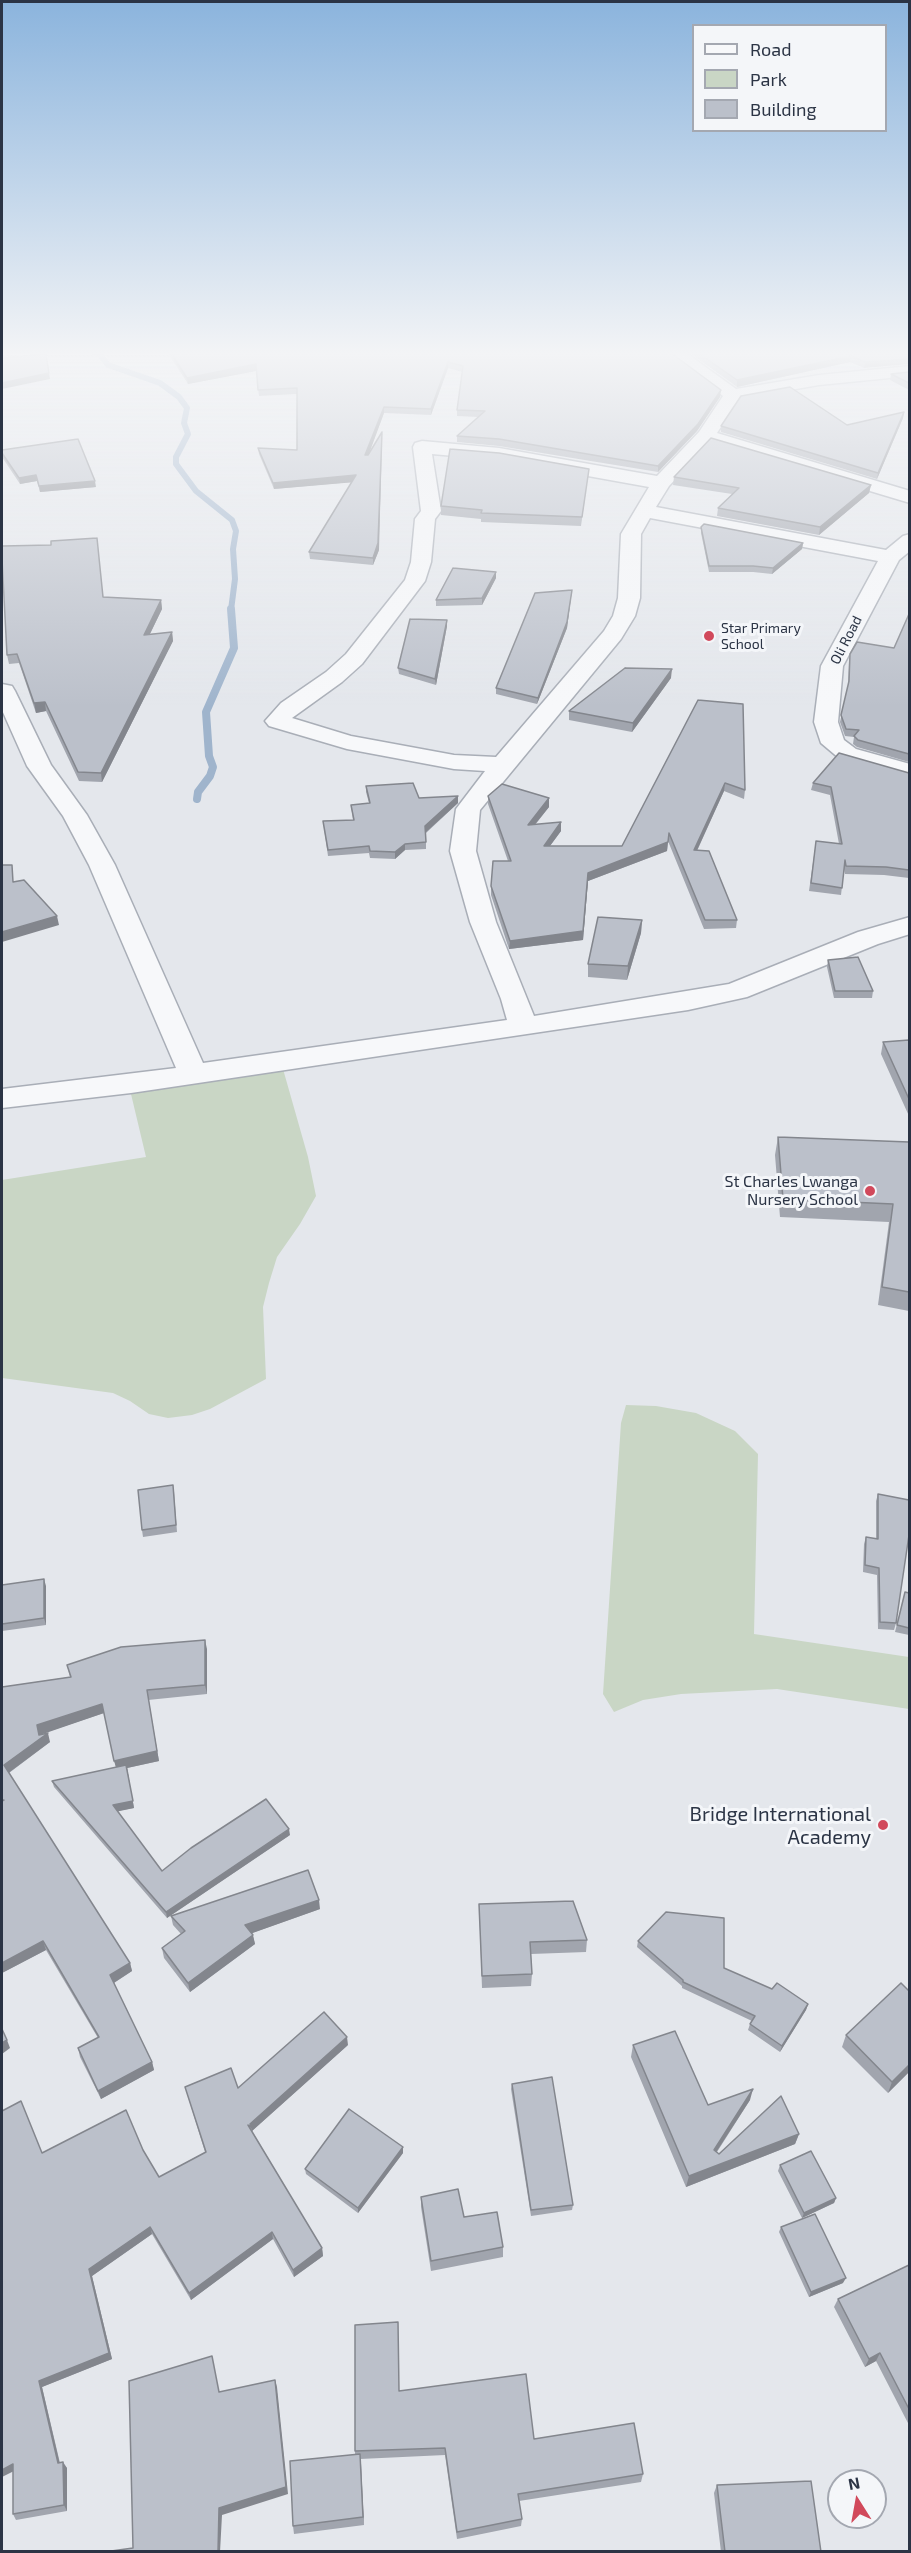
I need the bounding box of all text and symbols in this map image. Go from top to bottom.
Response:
legend [692,24,887,132]
text: Road [750,38,791,60]
text: Park [750,68,787,90]
text: Building [750,98,817,120]
street label: Oli Road [827,613,865,667]
place label: Star Primary School [721,620,801,652]
marker: Star Primary School [702,629,716,643]
place label: St Charles Lwanga Nursery School [725,1172,858,1210]
marker: St Charles Lwanga Nursery School [863,1184,877,1198]
place label: Bridge International Academy [690,1802,871,1849]
marker: Bridge International Academy [876,1818,890,1832]
north arrow [827,2469,887,2529]
text: N [846,2472,861,2493]

